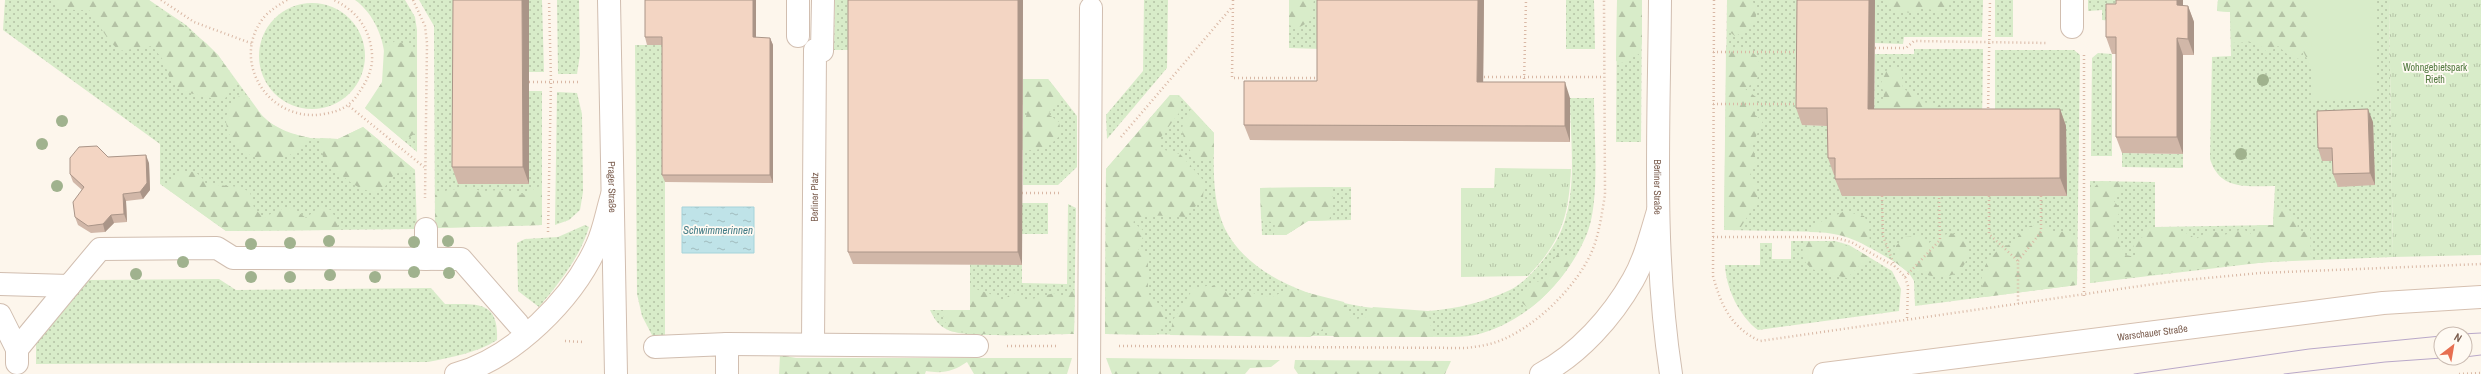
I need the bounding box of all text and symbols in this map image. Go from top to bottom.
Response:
park label: Wohngebietspark Rieth [2403,61,2468,86]
street label: Berliner Straße [1651,159,1664,215]
street label: Prager Straße [605,161,619,213]
street label: Berliner Platz [808,172,821,222]
water label: Schwimmerinnen [683,223,753,237]
street label: Warschauer Straße [2116,322,2189,344]
north arrow [2433,326,2473,366]
text: N [2452,330,2465,345]

